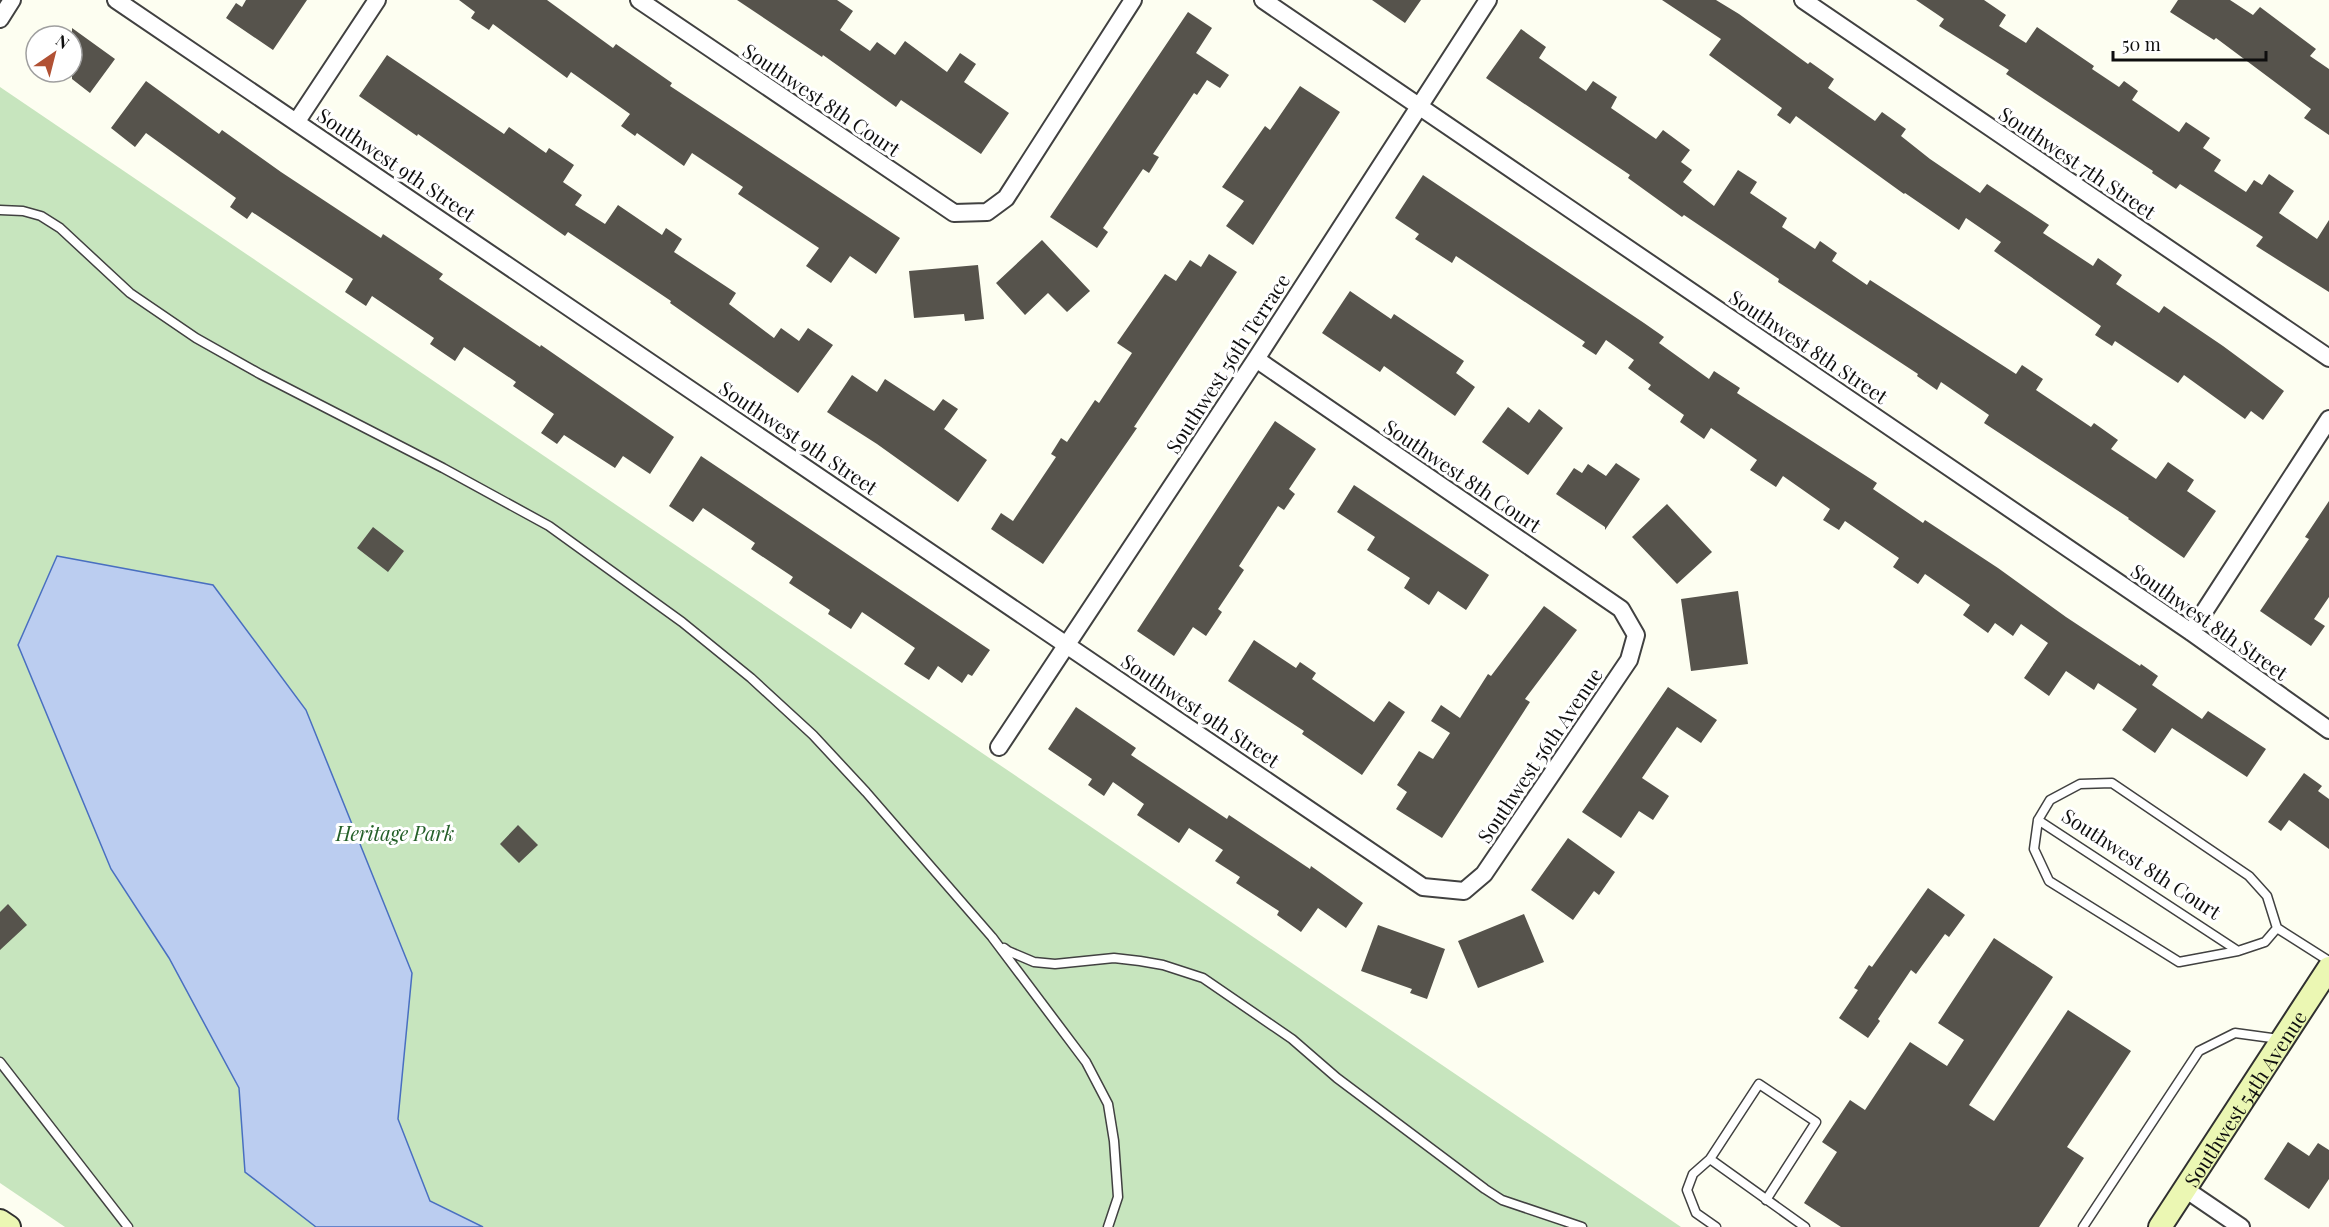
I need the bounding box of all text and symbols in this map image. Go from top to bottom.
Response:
north arrow [24,24,84,84]
scale bar [2113,24,2266,62]
text: N [52,29,74,53]
text: 50 m [2122,32,2161,56]
street label: Southwest 8th Court [738,36,907,162]
street label: Southwest 7th Street [1994,99,2162,225]
street label: Southwest 9th Street [312,101,482,228]
street label: Southwest 56th Terrace [1159,268,1295,458]
street label: Southwest 8th Street [1724,283,1894,410]
street label: Southwest 9th Street [714,374,884,501]
street label: Southwest 8th Court [1379,412,1548,538]
street label: Southwest 8th Street [2126,557,2295,686]
street label: Southwest 9th Street [1116,647,1286,774]
street label: Southwest 56th Avenue [1470,662,1608,848]
street label: Southwest 8th Court [2057,801,2228,925]
park label: Heritage Park [335,819,454,846]
street label: Southwest 54th Avenue [2177,1005,2312,1191]

